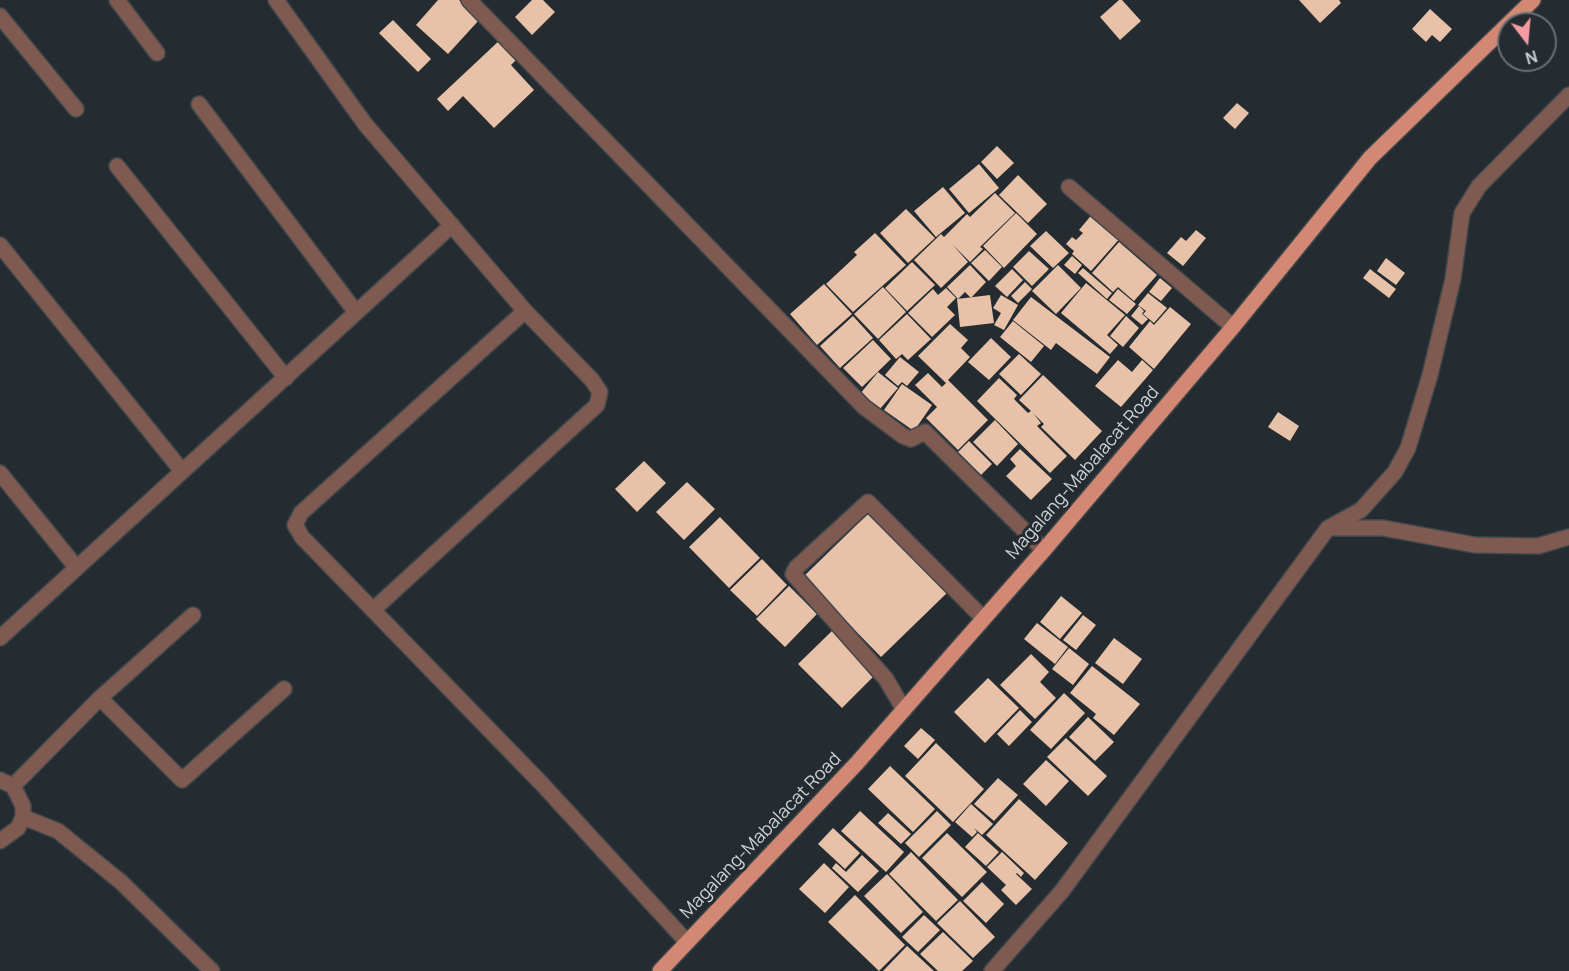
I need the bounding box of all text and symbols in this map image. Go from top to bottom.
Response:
north arrow [1497,12,1557,72]
text: N [1523,45,1540,70]
street label: Magalang-Mabalacat Road [1002,382,1164,564]
street label: Magalang-Mabalacat Road [676,749,846,923]

